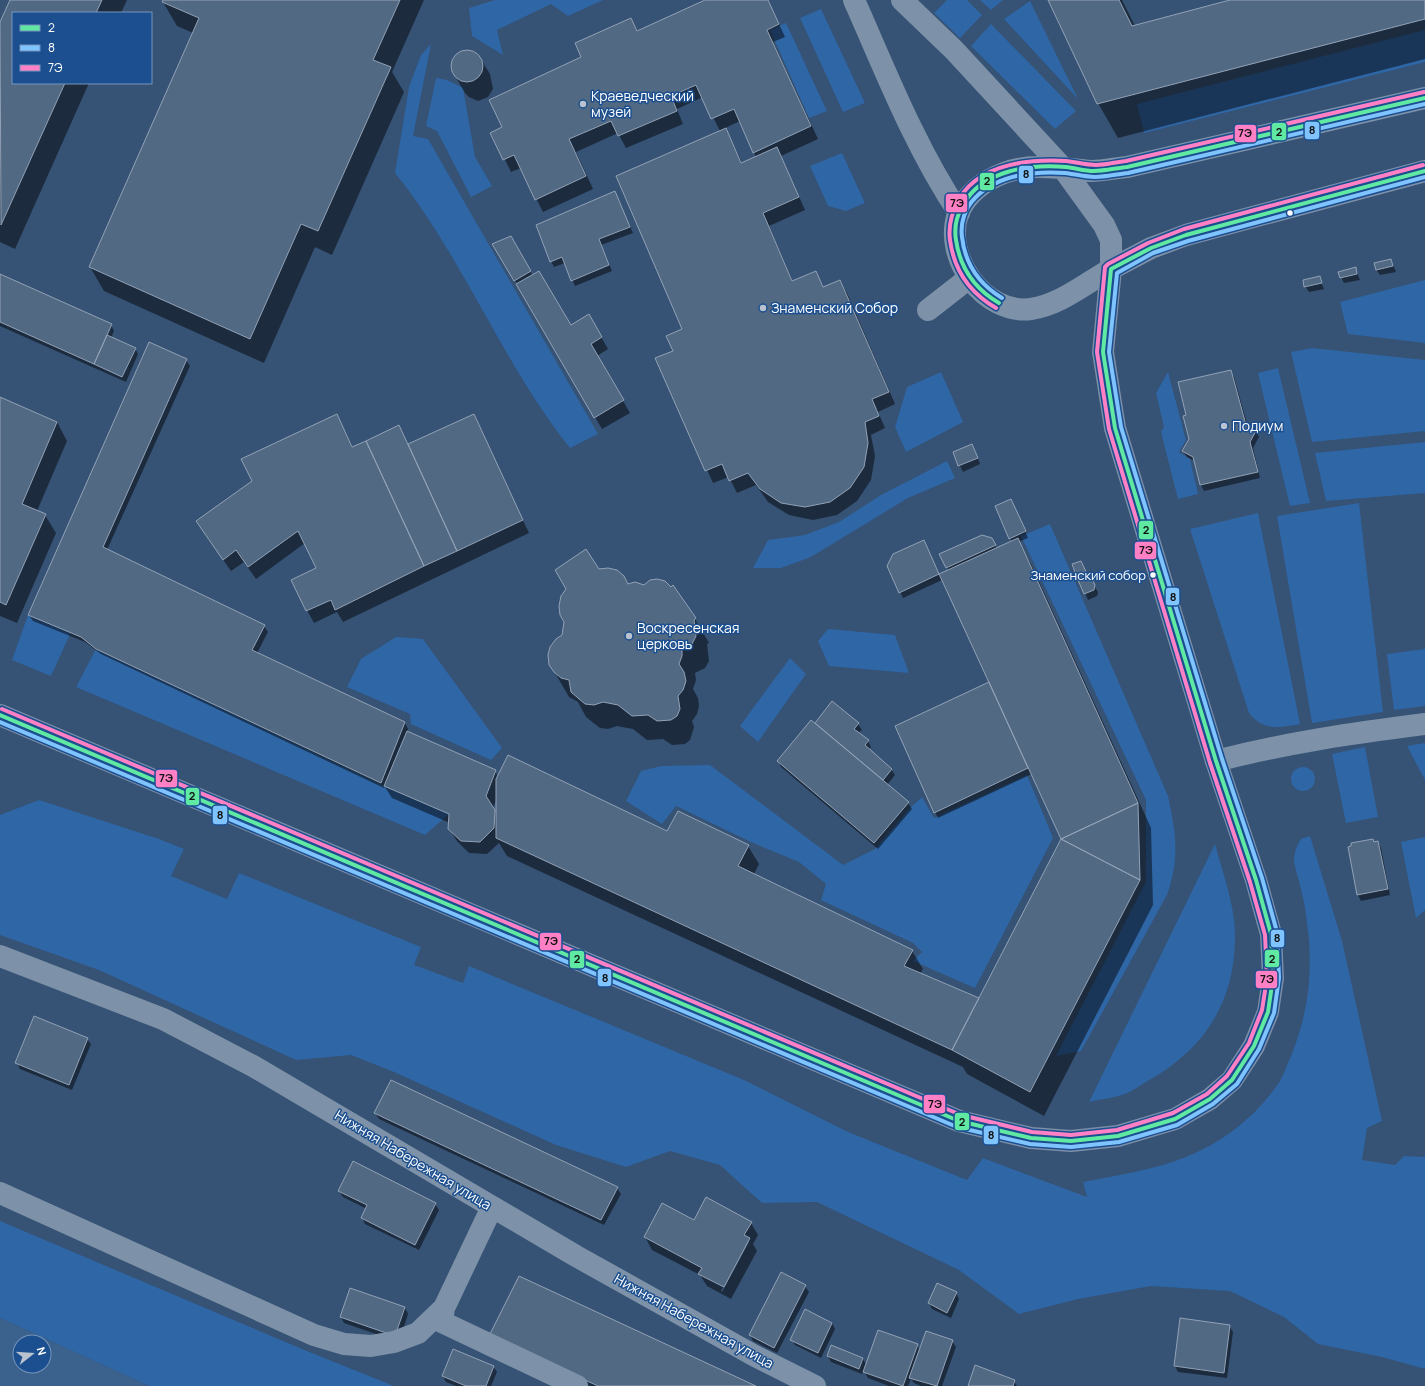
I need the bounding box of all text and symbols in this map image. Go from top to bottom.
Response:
legend [12,12,152,84]
text: 2 [48,19,55,36]
text: 8 [48,39,55,56]
text: 7Э [48,59,63,76]
place label: Краеведческий музей [591,86,694,121]
marker: Краеведческий музей [578,99,588,109]
line badge: 8 [1304,121,1320,140]
line badge: 2 [1271,122,1287,141]
text: 8 [1309,122,1316,137]
line badge: 7Э [1234,124,1257,143]
text: 2 [1276,124,1282,139]
text: 7Э [1238,125,1252,140]
line badge: 8 [1018,165,1034,184]
text: 8 [1023,166,1030,181]
line badge: 2 [979,172,995,191]
text: 2 [984,173,990,188]
line badge: 7Э [945,193,968,213]
text: 7Э [950,195,964,210]
unlabelled marker [1285,208,1295,218]
place label: Знаменский Собор [771,298,898,317]
marker: Знаменский Собор [758,303,768,313]
place label: Подиум [1232,416,1283,435]
marker: Подиум [1219,421,1229,431]
line badge: 2 [1138,520,1154,540]
text: 2 [1143,522,1149,537]
line badge: 7Э [1134,541,1157,560]
text: 7Э [1139,542,1153,557]
place label: Знаменский собор [1030,566,1146,584]
marker: Знаменский собор [1148,570,1158,580]
line badge: 8 [1165,587,1180,606]
text: 8 [1170,589,1177,604]
place label: Воскресенская церковь [637,618,739,653]
marker: Воскресенская церковь [624,631,634,641]
line badge: 7Э [155,769,178,788]
text: 7Э [159,770,173,785]
line badge: 2 [185,787,200,806]
text: 2 [189,788,195,803]
line badge: 8 [212,805,228,825]
text: 8 [217,807,224,822]
line badge: 8 [1270,929,1285,948]
text: 8 [1274,930,1281,945]
line badge: 7Э [539,932,562,951]
text: 7Э [544,933,558,948]
line badge: 2 [1264,949,1280,968]
line badge: 2 [569,950,585,969]
text: 2 [574,951,580,966]
text: 2 [1269,951,1275,966]
line badge: 8 [597,968,612,987]
text: 8 [602,970,609,985]
line badge: 7Э [1255,970,1278,989]
text: 7Э [1260,971,1274,986]
line badge: 7Э [923,1094,946,1114]
text: 7Э [928,1096,942,1111]
street label: Нижняя Набережная улица [331,1105,495,1214]
line badge: 2 [954,1112,970,1131]
text: 2 [959,1114,965,1129]
line badge: 8 [983,1125,999,1145]
text: 8 [988,1127,995,1142]
street label: Нижняя Набережная улица [611,1269,777,1372]
north arrow [12,1334,52,1374]
text: N [34,1345,50,1357]

